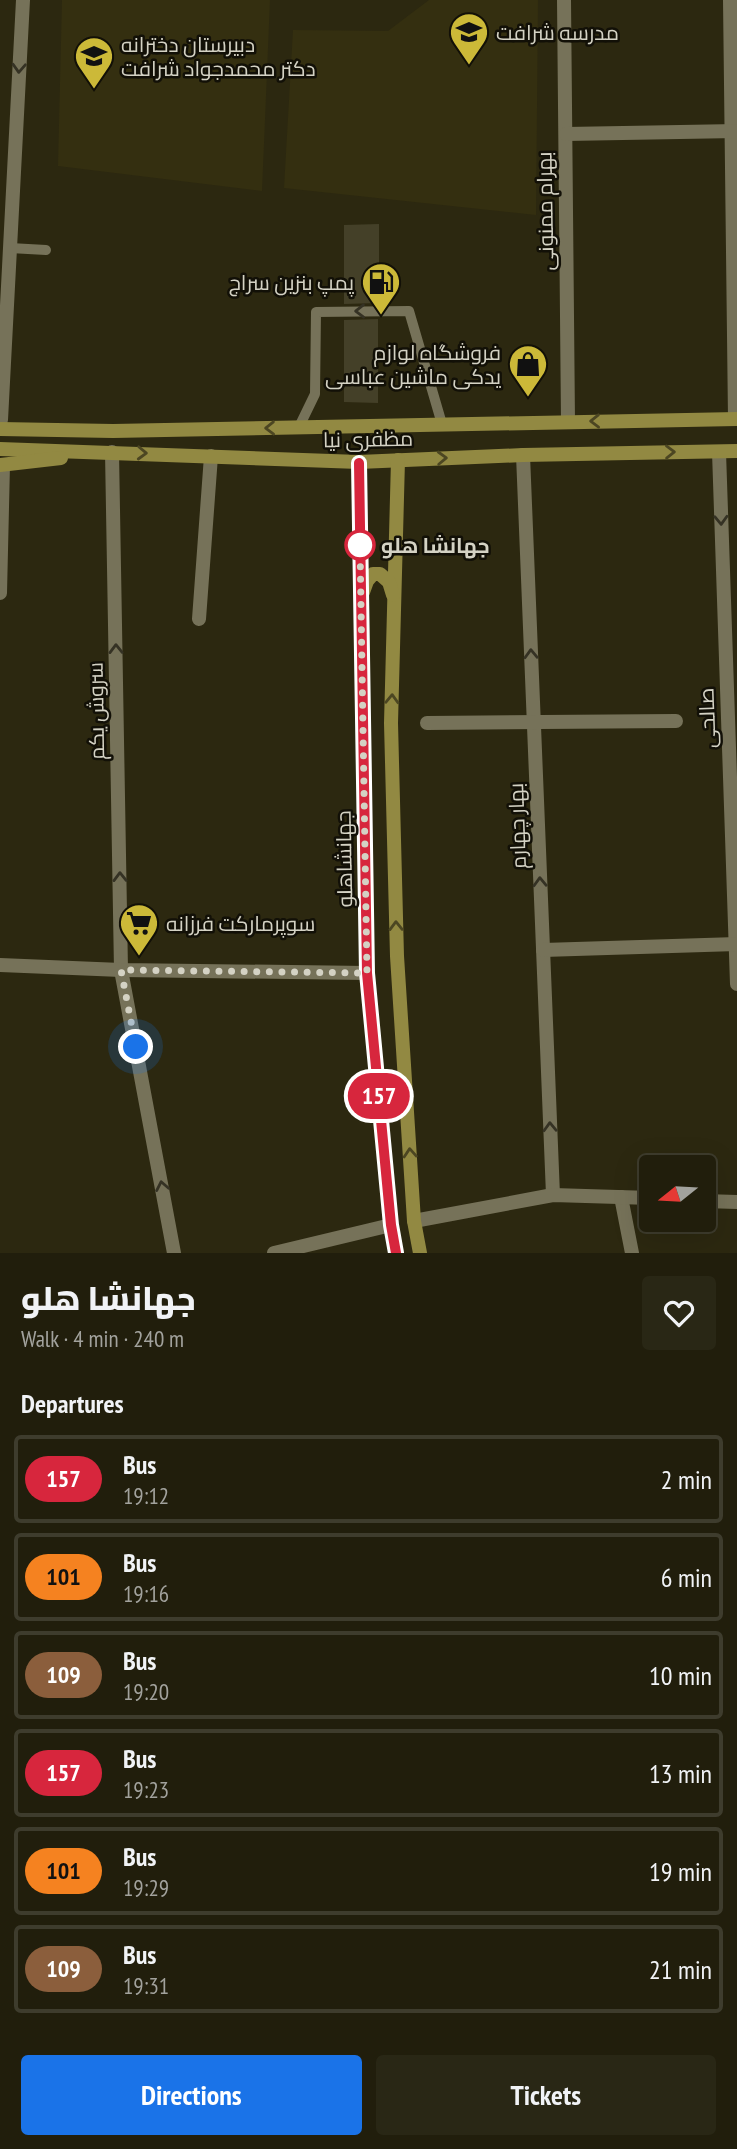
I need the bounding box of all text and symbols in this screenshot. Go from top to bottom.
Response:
school or university icon: مدرسه شرافت [448,11,490,66]
place label: مدرسه شرافت [496,19,619,46]
place label: دبیرستان دخترانه دکتر محمدجواد شرافت [121,31,316,82]
school or university icon: دبیرستان دخترانه دکتر محمدجواد شرافت [73,35,115,90]
one-way arrow [12,63,27,74]
street label: بهرام ممنونی [530,151,561,271]
fuel station icon: پمپ بنزین سراج [360,261,402,316]
place label: پمپ بنزین سراج [229,269,354,297]
one-way arrow [354,303,365,319]
place label: فروشگاه لوازم یدکی ماشین عباسی [325,339,501,390]
shop icon: فروشگاه لوازم یدکی ماشین عباسی [507,343,549,398]
one-way arrow [590,413,600,429]
one-way arrow [264,420,275,435]
street label: مظفری نیا [323,425,413,453]
one-way arrow [665,445,676,460]
one-way arrow [136,446,147,461]
one-way arrow [438,450,448,466]
one-way arrow [713,515,729,526]
marker: جهانشا هلو [345,530,375,560]
place label: جهانشا هلو [381,532,490,559]
one-way arrow [108,644,124,654]
one-way arrow [523,648,538,659]
street label: سروش یکم [82,662,111,760]
street label: صالحی [692,687,722,749]
one-way arrow [385,693,400,704]
street label: بهار چهارم [502,783,533,869]
street label: جهانشاهلو [330,810,358,908]
one-way arrow [112,871,128,882]
one-way arrow [533,876,548,887]
supermarket icon: سوپرمارکت فرزانه [118,902,160,957]
place label: سوپرمارکت فرزانه [166,910,315,938]
one-way arrow [388,920,404,931]
your location [118,1029,153,1064]
line badge: 157 [339,1073,419,1119]
text: 157 [362,1080,396,1111]
one-way arrow [543,1121,558,1132]
one-way arrow [402,1147,417,1158]
north arrow [639,1155,716,1232]
map controls [639,1155,716,1232]
one-way arrow [155,1180,170,1192]
text: جهانشا هلو [21,1276,196,1319]
button: heart [642,1276,716,1350]
text: Walk · 4 min · 240 m [21,1324,184,1353]
text: Departures [21,1387,124,1420]
text: Bus [123,1448,156,1481]
text: 157 [46,1463,81,1494]
text: 2 min [661,1463,712,1496]
text: 19:12 [123,1481,169,1510]
text: Bus [123,1546,156,1579]
text: 101 [46,1561,81,1592]
text: 6 min [661,1561,712,1594]
text: 19:16 [123,1579,169,1608]
text: Bus [123,1644,156,1677]
text: 109 [46,1659,81,1690]
text: 10 min [649,1659,712,1692]
text: 19:20 [123,1677,169,1706]
text: Bus [123,1742,156,1775]
text: 157 [46,1757,81,1788]
text: 13 min [649,1757,712,1790]
text: 19:23 [123,1775,169,1804]
text: Bus [123,1840,156,1873]
text: 101 [46,1855,81,1886]
text: 19 min [649,1855,712,1888]
text: 19:29 [123,1873,169,1902]
text: Bus [123,1938,156,1971]
text: 109 [46,1953,81,1984]
text: 21 min [649,1953,712,1986]
text: 19:31 [123,1971,169,2000]
button: Directions [21,2055,362,2135]
button: Tickets [376,2055,716,2135]

